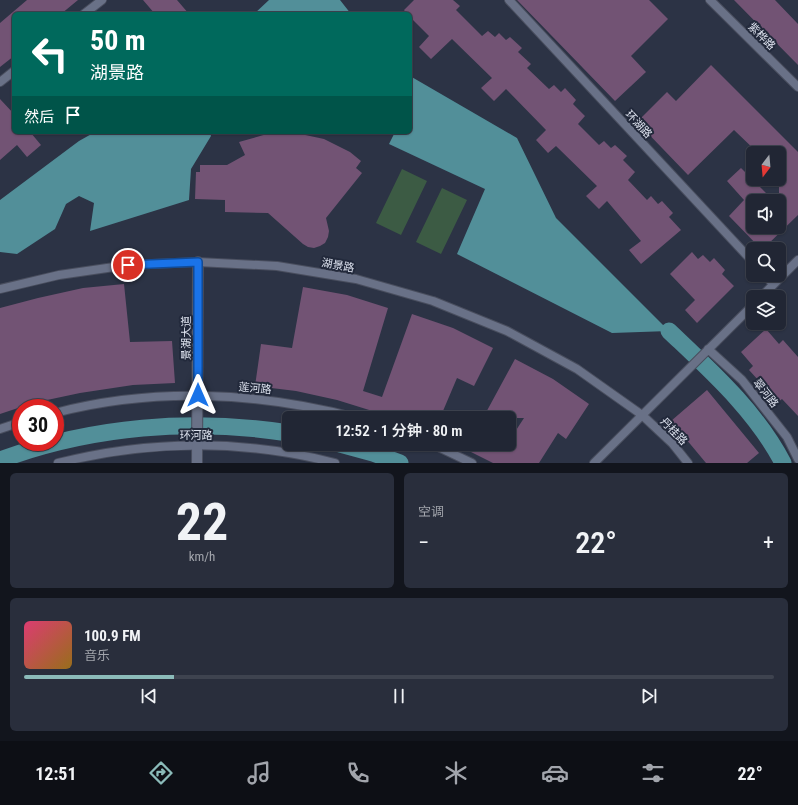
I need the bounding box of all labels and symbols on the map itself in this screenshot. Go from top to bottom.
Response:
street label: 紫桦路 [745,20,778,53]
street label: 环湖路 [623,108,655,141]
north arrow [746,146,786,186]
pin [111,248,145,282]
street label: 湖景路 [321,256,355,275]
street label: 景湖大道 [180,316,193,360]
position arrow [177,374,219,416]
street label: 翠河路 [750,376,781,410]
street label: 莲河路 [238,381,272,396]
speed limit sign: 30 [12,399,64,451]
street label: 丹桂路 [658,415,690,448]
street label: 环河路 [180,429,213,442]

